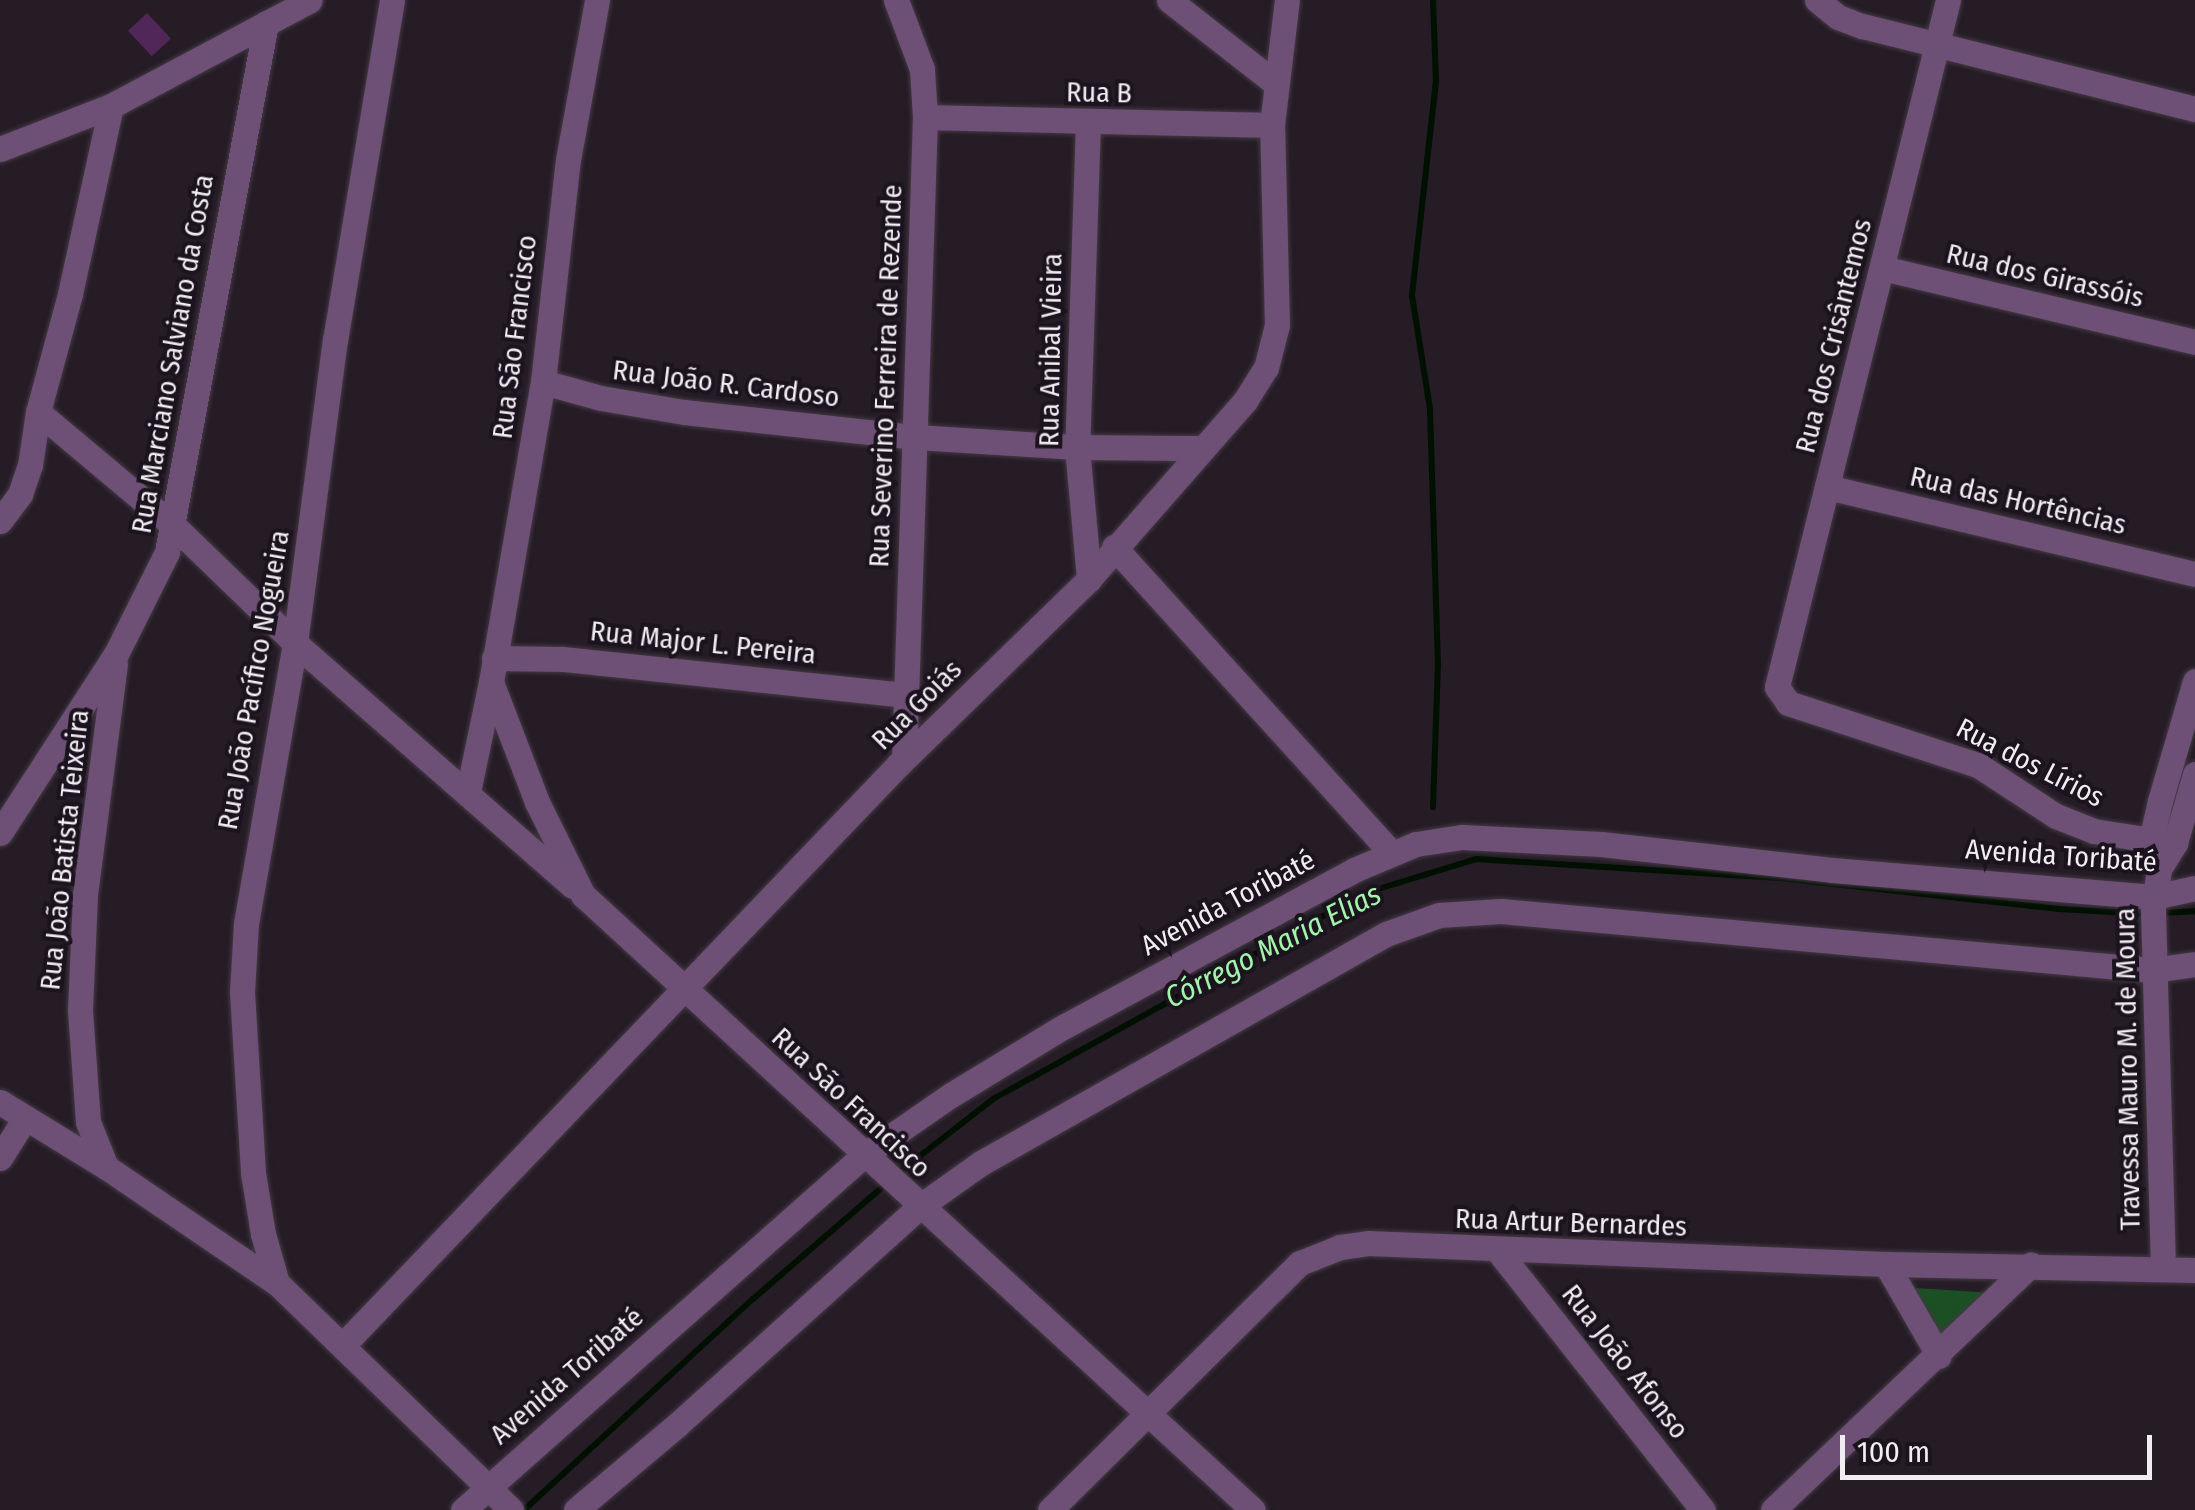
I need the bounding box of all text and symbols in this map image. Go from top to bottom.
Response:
street label: Rua B [1066,76,1132,110]
street label: Rua Marciano Salviano da Costa [125,172,221,536]
street label: Rua Severino Ferreira de Rezende [863,184,909,568]
street label: Rua dos Crisântemos [1789,215,1879,457]
street label: Rua São Francisco [486,233,544,441]
street label: Rua dos Girassóis [1943,237,2147,315]
street label: Rua Anibal Vieira [1033,253,1069,447]
street label: Rua João R. Cardoso [611,353,841,415]
street label: Rua das Hortências [1907,460,2129,542]
street label: Rua João Pacífico Nogueira [211,528,297,832]
street label: Rua Major L. Pereira [588,614,818,672]
street label: Rua Goiás [865,653,969,757]
street label: Rua João Batista Teixeira [34,708,96,992]
street label: Rua dos Lírios [1951,711,2109,815]
street label: Avenida Toribaté [1964,833,2158,879]
street label: Avenida Toribaté [1135,843,1321,963]
water label: Córrego Maria Elias [1159,876,1387,1016]
street label: Travessa Mauro M. de Moura [2108,907,2148,1231]
street label: Rua São Francisco [765,1021,937,1185]
street label: Rua Artur Bernardes [1454,1202,1688,1244]
street label: Rua João Afonso [1554,1278,1696,1446]
street label: Avenida Toribaté [484,1300,650,1452]
scale bar [1845,1415,2158,1477]
text: 100 m [1857,1434,1930,1470]

